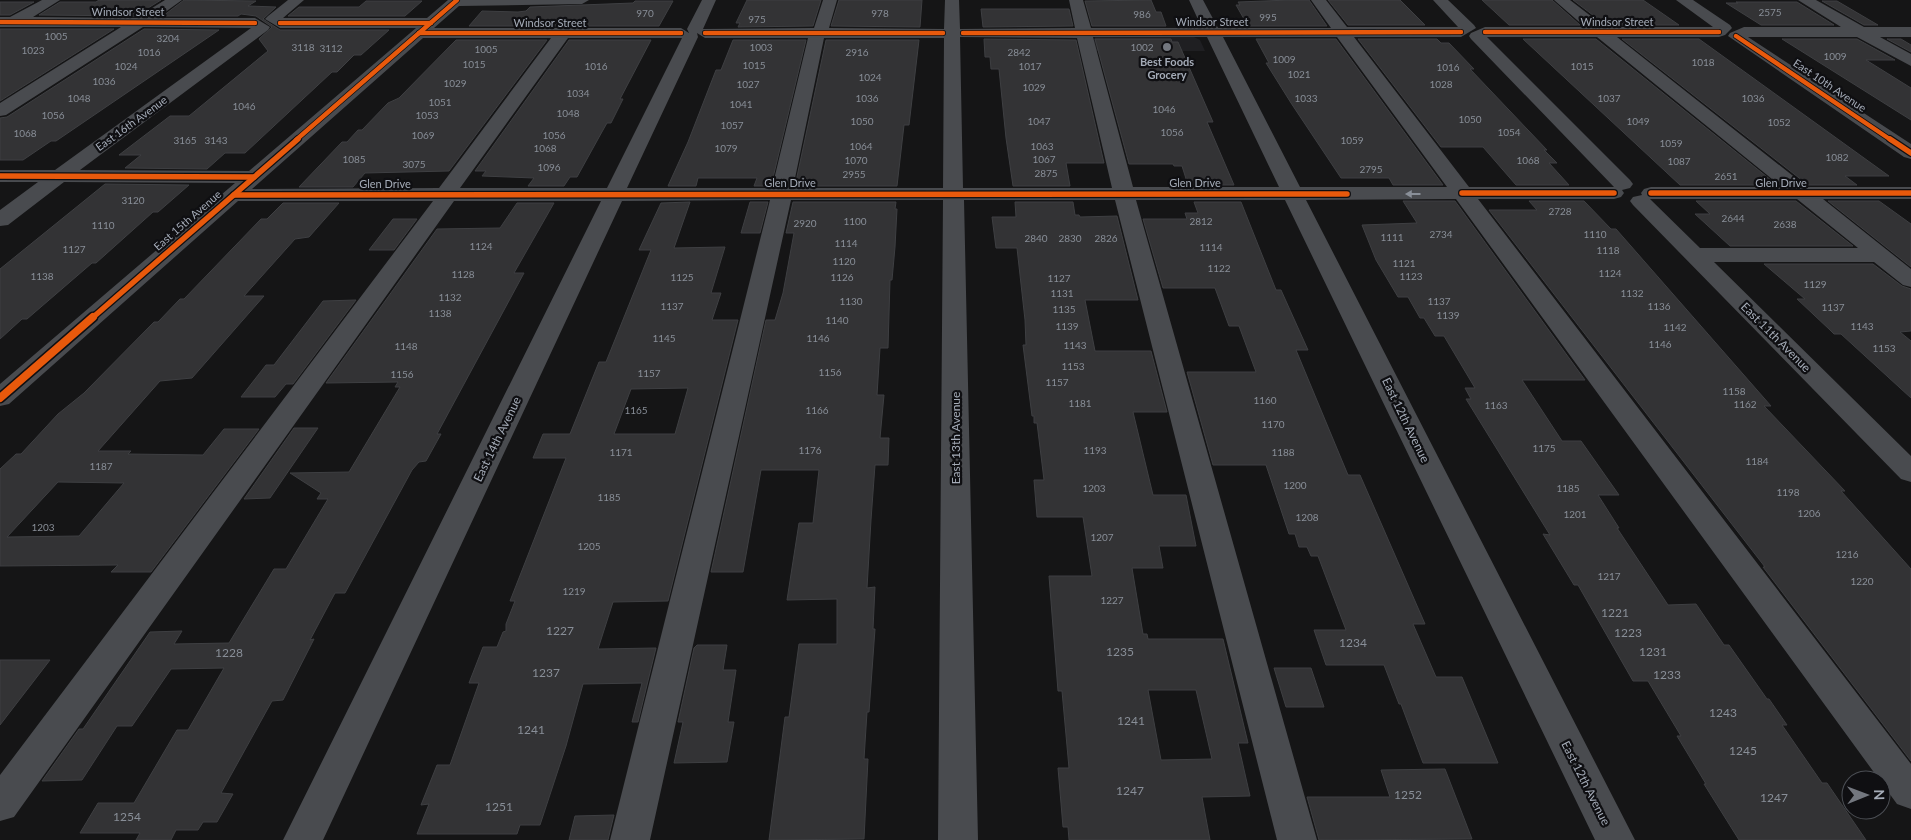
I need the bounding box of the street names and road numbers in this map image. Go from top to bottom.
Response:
street label: Windsor Street [92,5,164,18]
street label: Windsor Street [1176,15,1248,28]
street label: Windsor Street [1581,15,1653,28]
street label: Windsor Street [514,16,586,29]
street label: East 10th Avenue [1791,56,1869,114]
street label: East 16th Avenue [93,93,169,153]
street label: Glen Drive [764,176,816,189]
street label: Glen Drive [1169,176,1221,189]
street label: Glen Drive [1755,176,1807,189]
street label: Glen Drive [359,177,411,190]
street label: East 15th Avenue [151,187,223,253]
street label: East 11th Avenue [1738,299,1814,375]
street label: East 12th Avenue [1379,375,1433,465]
street label: East 13th Avenue [948,392,963,484]
street label: East 14th Avenue [470,394,524,484]
street label: East 12th Avenue [1558,738,1614,828]

